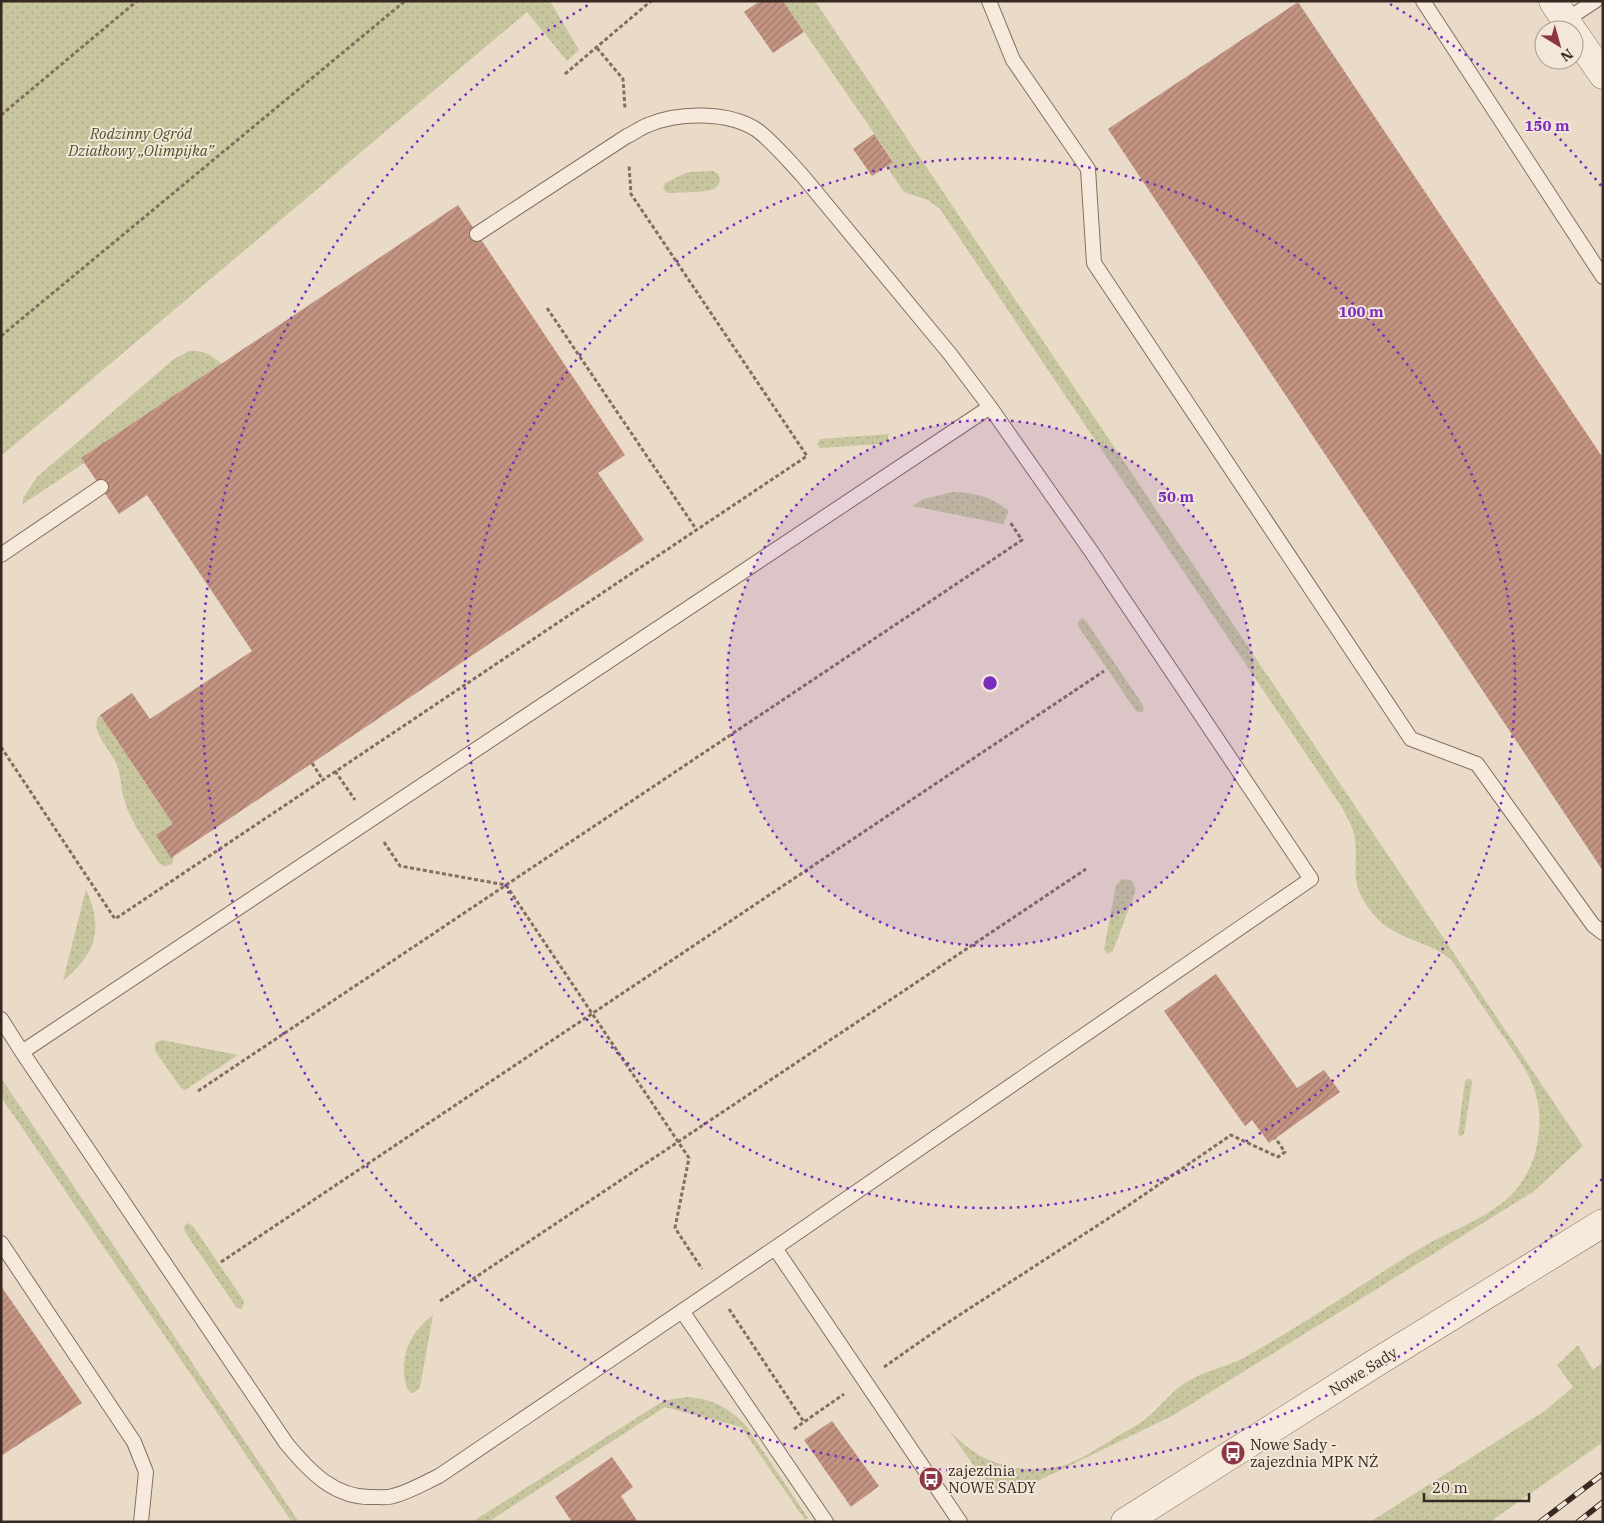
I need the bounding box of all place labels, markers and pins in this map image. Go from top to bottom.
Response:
centre of rings [981,674,999,692]
place label: Nowe Sady - zajezdnia MPK NŻ [1250,1435,1379,1471]
bus stop icon: Nowe Sady - zajezdnia MPK NŻ [1220,1440,1246,1466]
place label: zajezdnia NOWE SADY [948,1461,1037,1497]
bus stop icon: zajezdnia NOWE SADY [918,1466,944,1492]

